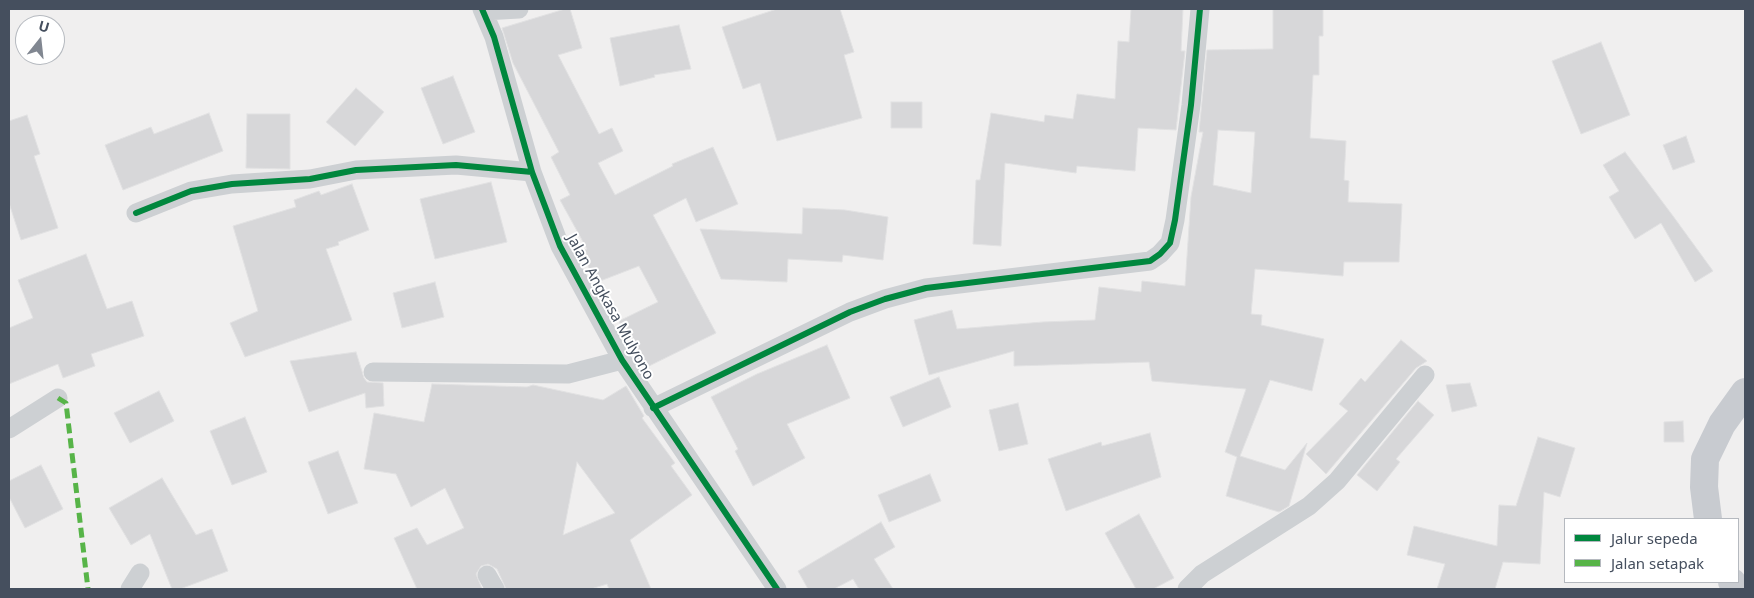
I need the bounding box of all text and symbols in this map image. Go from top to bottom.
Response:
north arrow [15,15,65,65]
text: U [36,15,52,37]
street label: Jalan Angkasa Mulyono [562,231,658,383]
legend [1564,518,1739,583]
text: Jalur sepeda [1611,528,1698,548]
text: Jalan setapak [1611,553,1704,573]

